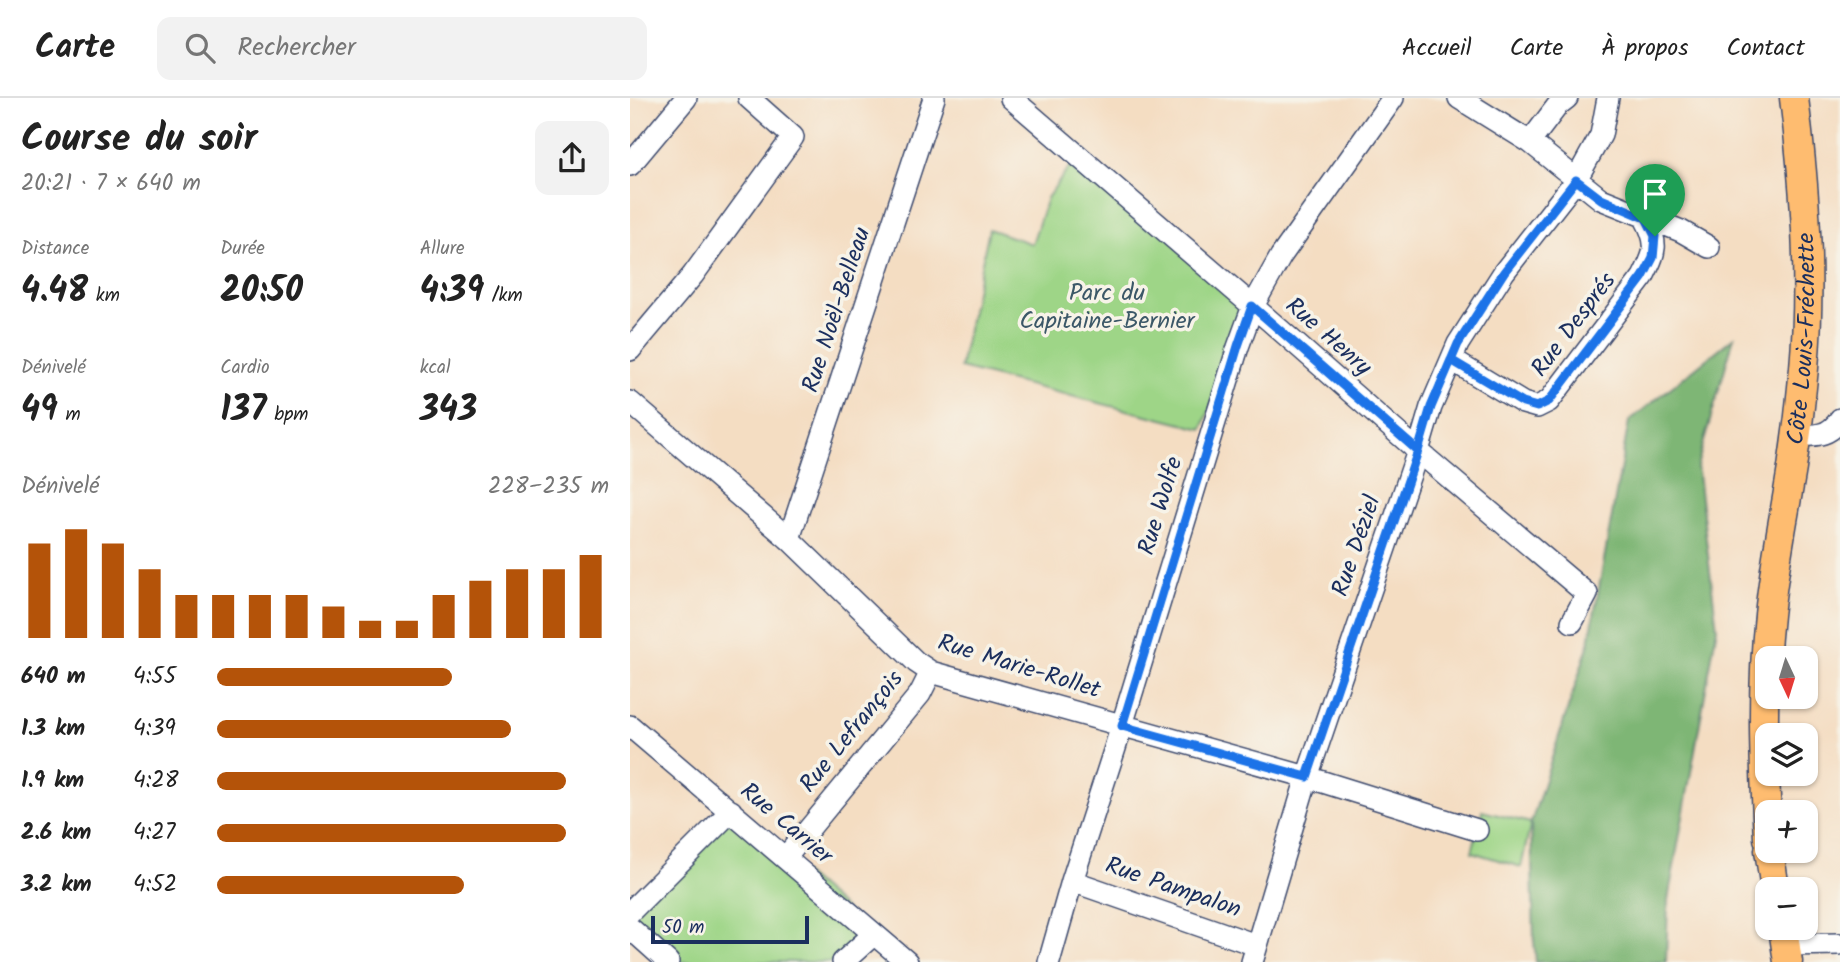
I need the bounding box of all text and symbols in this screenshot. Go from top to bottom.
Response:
search box [157,17,647,80]
text: Carte [35,22,115,75]
text: Rechercher [237,27,356,69]
icon: search [181,29,219,67]
text: Accueil [1402,29,1472,68]
text: Carte [1510,29,1563,68]
text: À propos [1601,29,1688,68]
text: Contact [1726,29,1805,68]
text: Course du soir [21,110,257,170]
button: share [535,121,609,195]
pin [1625,164,1685,236]
text: 20:21 · 7 × 640 m [21,166,201,202]
icon: arrive [1636,175,1674,213]
street label: Rue Noël-Belleau [792,222,882,398]
street label: Côte Louis-Fréchette [1776,232,1827,447]
text: Distance [21,234,89,264]
text: Durée [220,234,265,264]
text: Allure [420,234,465,264]
text: 4.48 [21,264,88,320]
text: 20:50 [220,264,303,320]
text: 4:39 [420,264,484,320]
street label: Rue Després [1522,264,1626,386]
park label: Parc du Capitaine-Bernier [1020,274,1197,341]
text: km [88,281,120,311]
text: /km [484,281,523,311]
street label: Rue Henry [1276,288,1381,387]
text: Dénivelé [21,353,86,383]
text: Cardio [220,353,270,383]
text: kcal [420,353,451,383]
text: 49 [21,383,58,439]
text: 137 [220,383,267,439]
text: 343 [420,383,477,439]
text: m [58,400,81,430]
text: bpm [267,400,308,430]
street label: Rue Wolfe [1128,452,1195,560]
text: Dénivelé [21,469,99,505]
text: 228–235 m [488,469,609,505]
street label: Rue Déziel [1321,490,1393,602]
street label: Rue Marie-Rollet [933,624,1106,710]
north arrow [1755,646,1818,709]
map controls [1755,646,1818,940]
text: 640 m [21,659,86,695]
text: 4:55 [133,659,176,695]
street label: Rue Lefrançois [790,662,914,802]
text: 1.3 km [21,711,85,747]
text: 4:39 [133,711,176,747]
button: layers [1755,723,1818,786]
text: 1.9 km [21,763,84,799]
text: 4:28 [133,763,179,799]
street label: Rue Carrier [731,773,843,876]
button: + [1755,800,1818,863]
text: 2.6 km [21,815,91,851]
text: 4:27 [133,815,175,851]
street label: Rue Pampalon [1100,847,1246,929]
text: 3.2 km [21,867,91,903]
text: 4:52 [133,867,177,903]
button: − [1755,877,1818,940]
scale bar [651,913,808,945]
text: 50 m [662,913,704,943]

